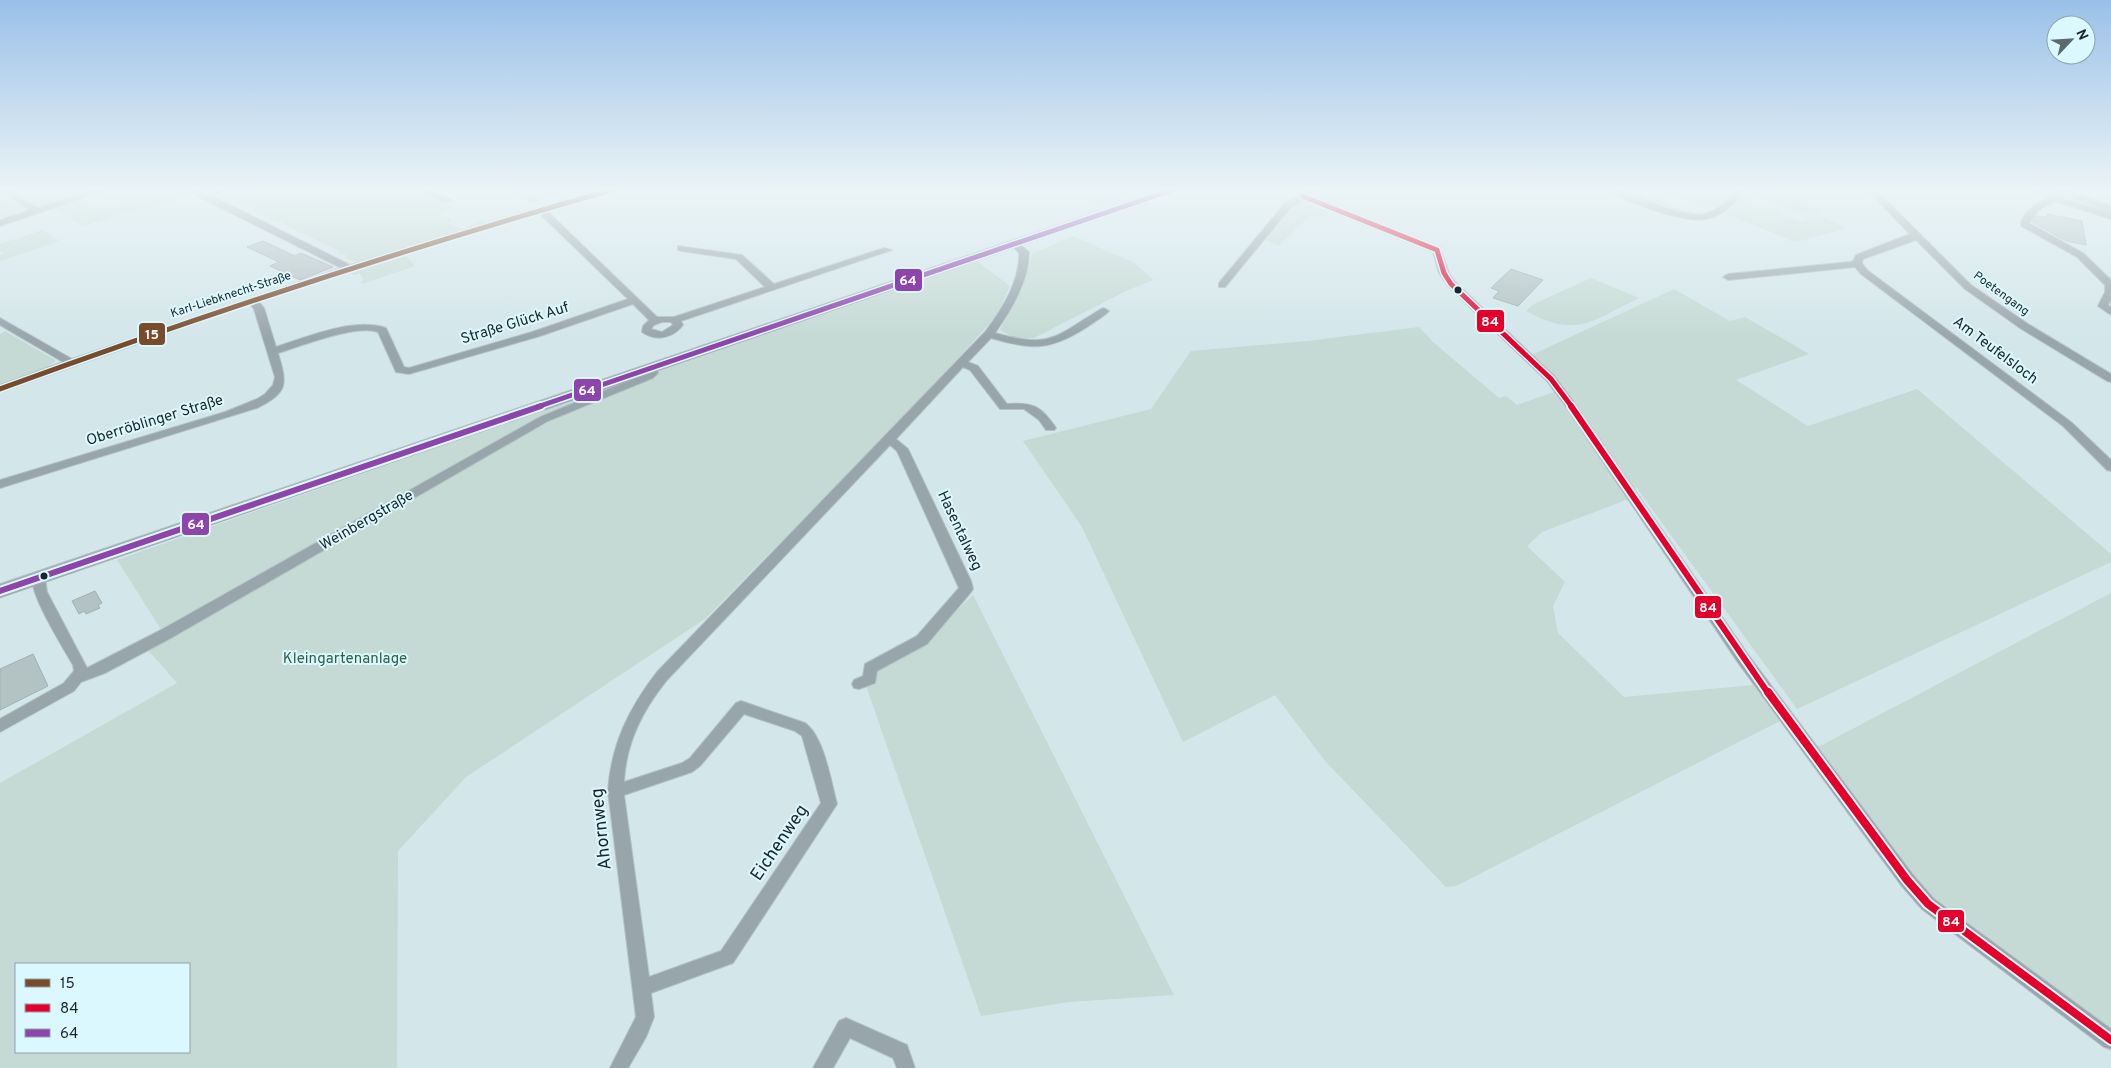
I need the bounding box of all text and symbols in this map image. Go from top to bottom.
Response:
north arrow [2046,15,2096,65]
text: N [2072,27,2091,43]
street label: Karl-Liebknecht-Straße [169,268,293,322]
line badge: 64 [894,268,923,292]
street label: Poetengang [1970,268,2032,320]
text: 64 [899,273,917,290]
unlabelled marker [1453,285,1463,295]
street label: Straße Glück Auf [459,299,571,349]
line badge: 84 [1476,309,1505,333]
street label: Am Teufelsloch [1949,313,2041,389]
text: 84 [1481,314,1499,331]
line badge: 15 [138,322,166,346]
text: 15 [145,327,159,344]
line badge: 64 [573,378,602,402]
text: 64 [578,383,596,400]
street label: Oberröblinger Straße [84,391,226,451]
street label: Weinbergstraße [317,486,417,556]
street label: Hasentalweg [932,488,986,574]
line badge: 64 [181,512,210,536]
text: 64 [187,517,205,534]
unlabelled marker [39,571,49,581]
line badge: 84 [1694,595,1722,619]
text: 84 [1699,600,1717,617]
park label: Kleingartenanlage [283,650,407,669]
street label: Ahornweg [586,787,618,871]
street label: Eichenweg [746,800,814,886]
line badge: 84 [1937,909,1965,933]
text: 84 [1942,914,1960,931]
legend [15,963,190,1053]
text: 15 [60,975,75,994]
text: 84 [60,1000,78,1019]
text: 64 [60,1025,78,1044]

